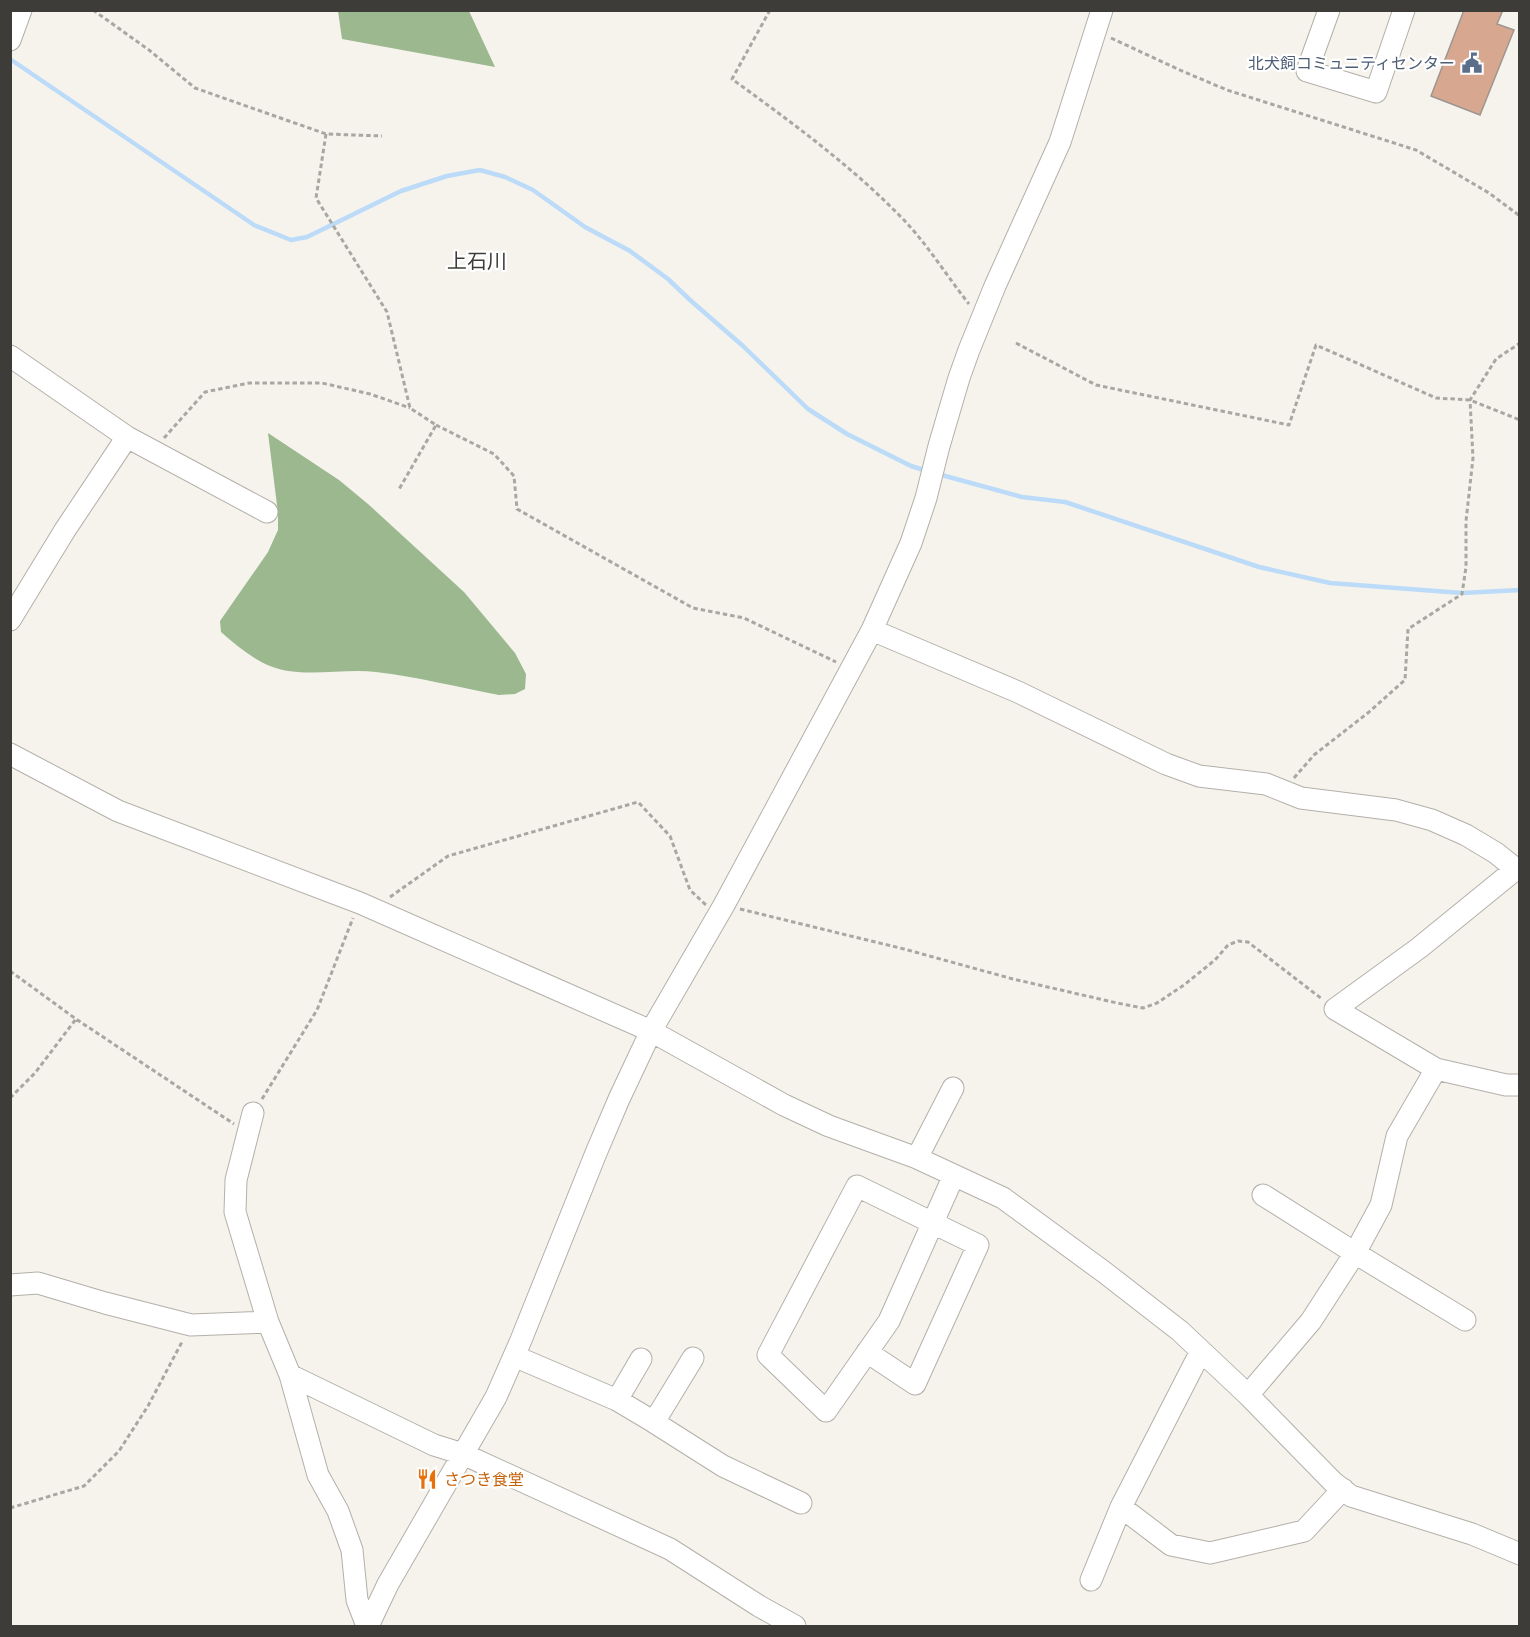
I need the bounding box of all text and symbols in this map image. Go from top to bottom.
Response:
public building icon: 北犬飼コミュニティセンター [1460,51,1484,75]
place label: 北犬飼コミュニティセンター [1248,55,1455,72]
district label: 上石川 [447,250,507,272]
restaurant icon: さつき食堂 [415,1467,439,1491]
place label: さつき食堂 [444,1471,524,1488]

